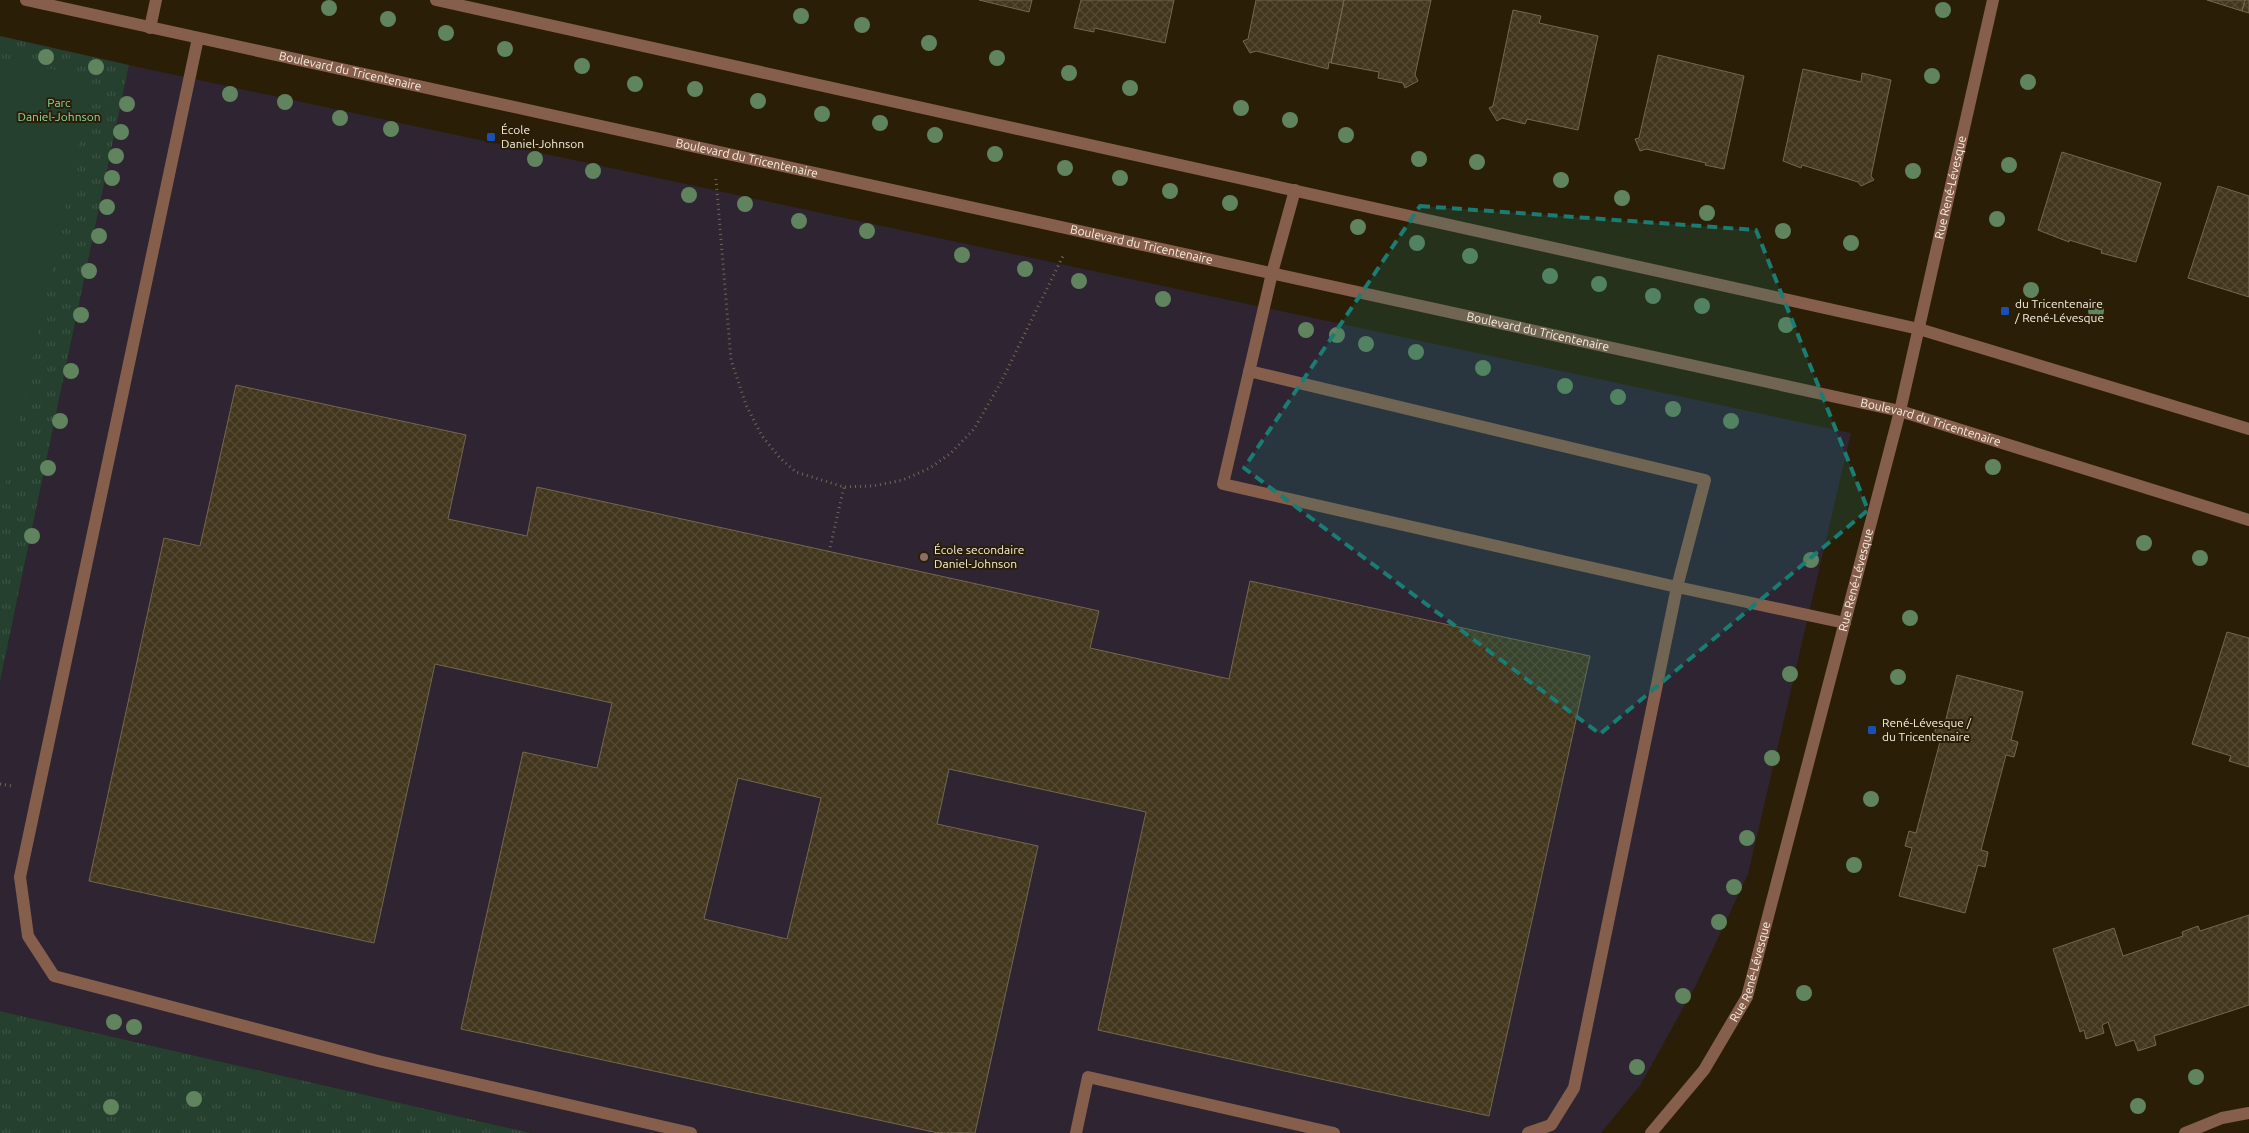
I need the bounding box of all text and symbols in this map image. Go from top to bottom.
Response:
street label: Boulevard du Tricentenaire [278,49,423,93]
park label: Parc Daniel-Johnson [17,96,101,123]
place label: École Daniel-Johnson [501,123,584,150]
marker: École Daniel-Johnson [485,131,497,143]
street label: Rue René-Lévesque [1932,134,1968,240]
street label: Boulevard du Tricentenaire [675,136,819,180]
street label: Boulevard du Tricentenaire [1069,222,1214,266]
place label: du Tricentenaire / René-Lévesque [2014,297,2104,324]
marker: du Tricentenaire / René-Lévesque [1999,305,2011,317]
street label: Boulevard du Tricentenaire [1466,309,1611,353]
street label: Boulevard du Tricentenaire [1859,396,2003,448]
street label: Rue René-Lévesque [1836,527,1875,633]
place label: École secondaire Daniel-Johnson [934,543,1024,570]
marker: École secondaire Daniel-Johnson [918,551,930,563]
place label: René-Lévesque / du Tricentenaire [1882,716,1972,743]
marker: René-Lévesque / du Tricentenaire [1866,724,1878,736]
street label: Rue René-Lévesque [1727,920,1772,1024]

